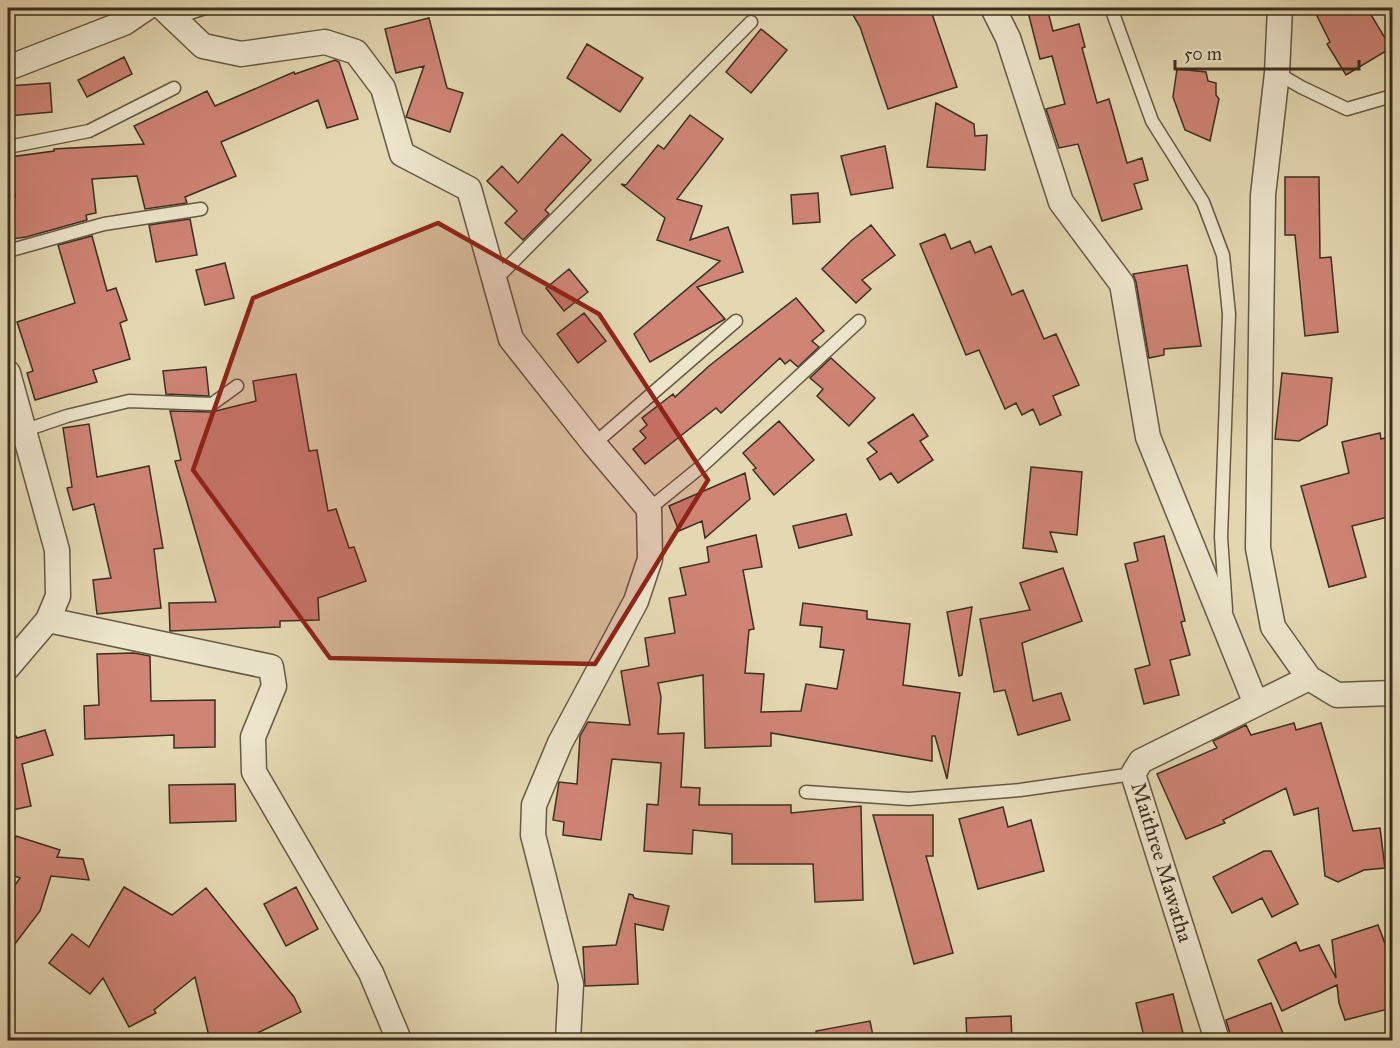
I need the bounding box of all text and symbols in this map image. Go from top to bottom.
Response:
scale bar [1175,33,1360,71]
text: 50 m [1184,43,1222,65]
street label: Maithree Mawatha [1125,779,1199,945]

